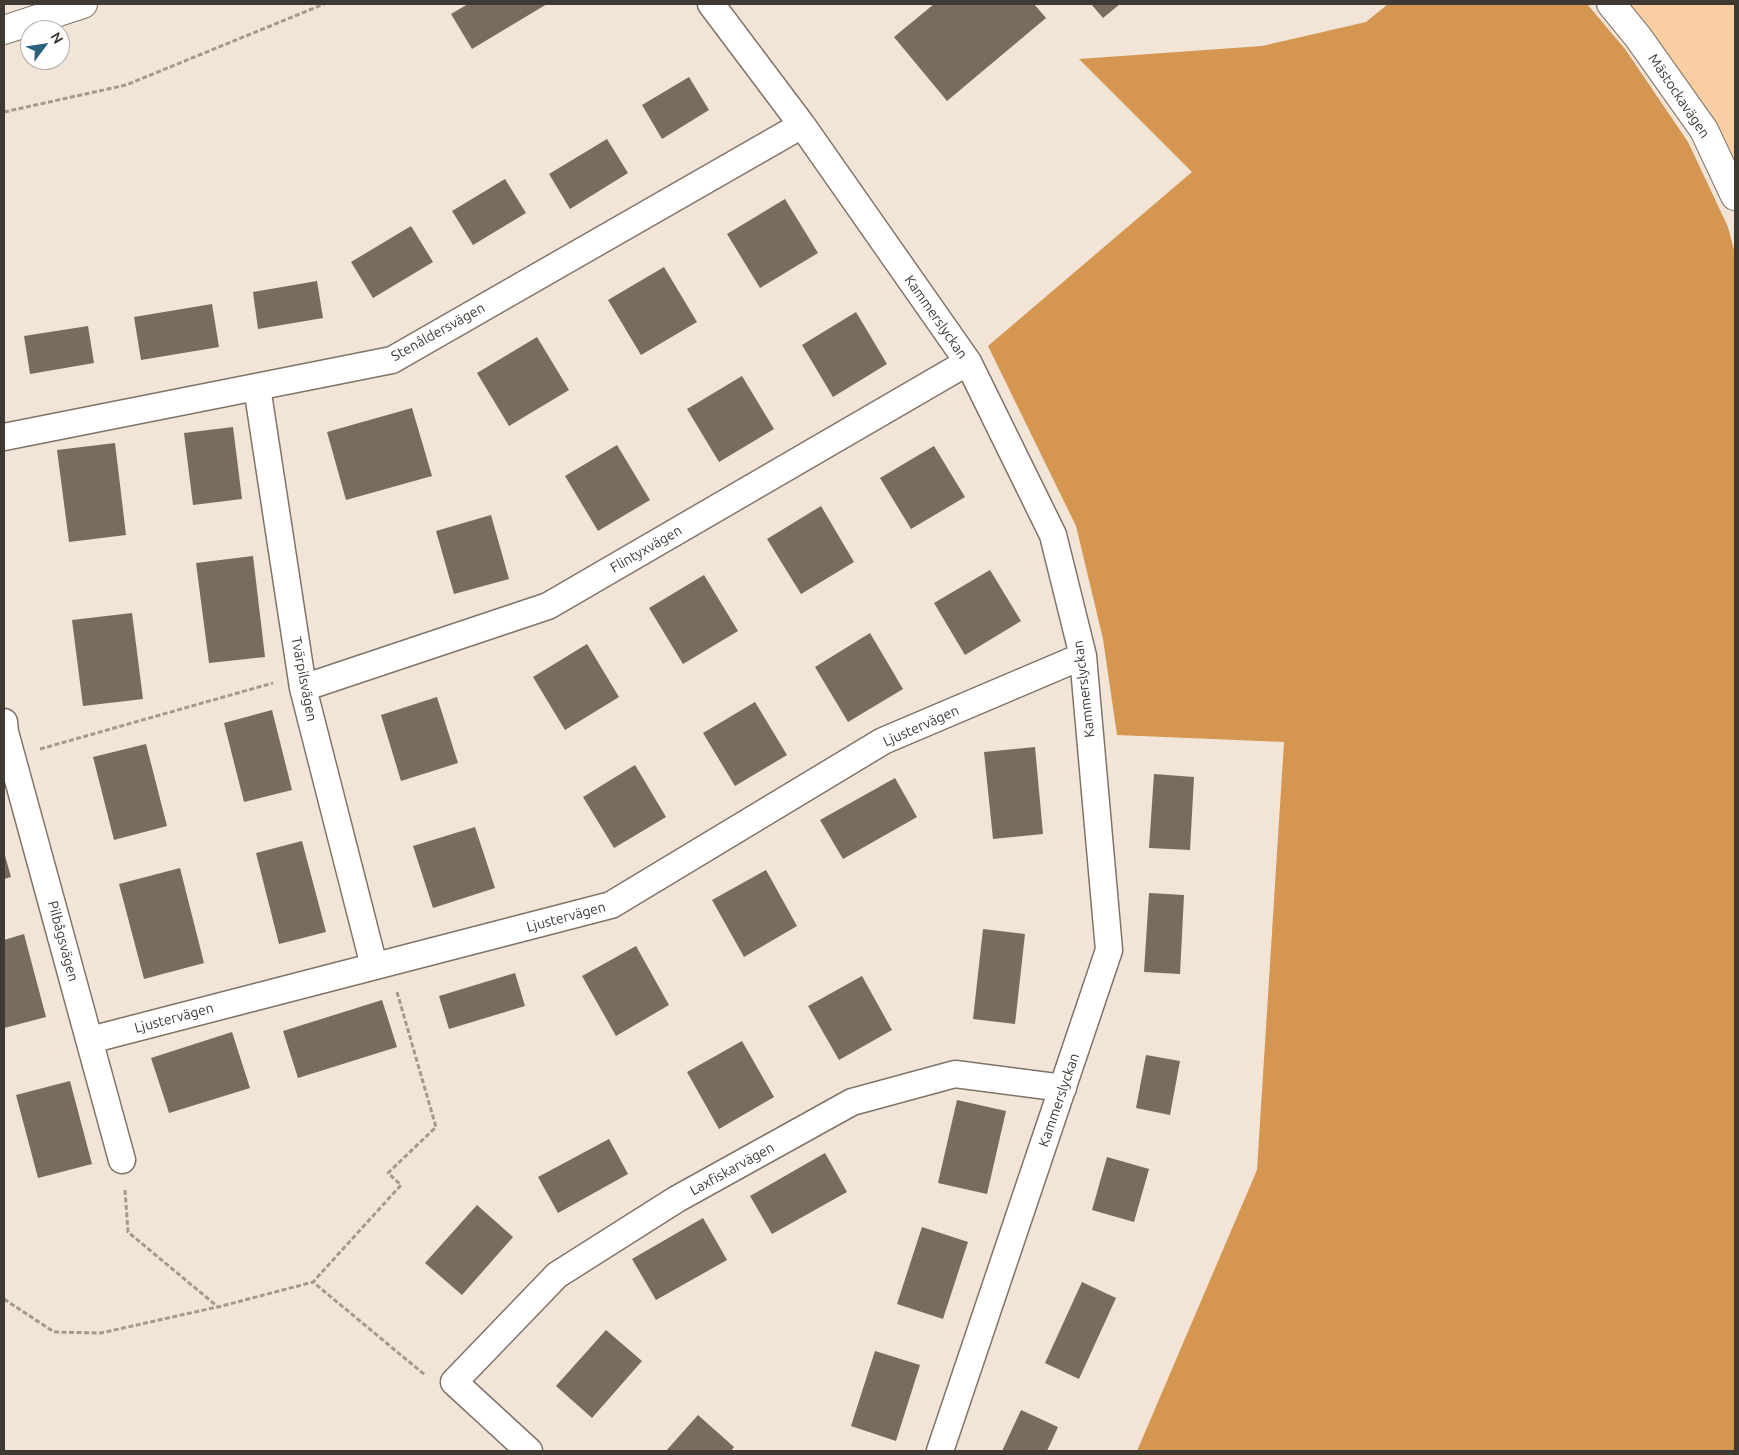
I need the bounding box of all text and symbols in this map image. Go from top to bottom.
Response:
north arrow [20,20,70,70]
text: N [47,29,67,46]
street label: Mästockavägen [1645,51,1713,141]
street label: Kammerslyckan [901,272,971,362]
street label: Stenåldersvägen [388,299,488,365]
street label: Flintyxvägen [607,522,685,576]
street label: Tvärpilsvägen [288,635,320,723]
street label: Kammerslyckan [1070,639,1098,739]
street label: Ljustervägen [880,702,962,750]
street label: Ljustervägen [525,898,607,936]
street label: Pilbågsvägen [44,899,82,983]
street label: Ljustervägen [133,999,215,1037]
street label: Kammerslyckan [1035,1051,1083,1149]
street label: Laxfiskarvägen [687,1139,777,1199]

